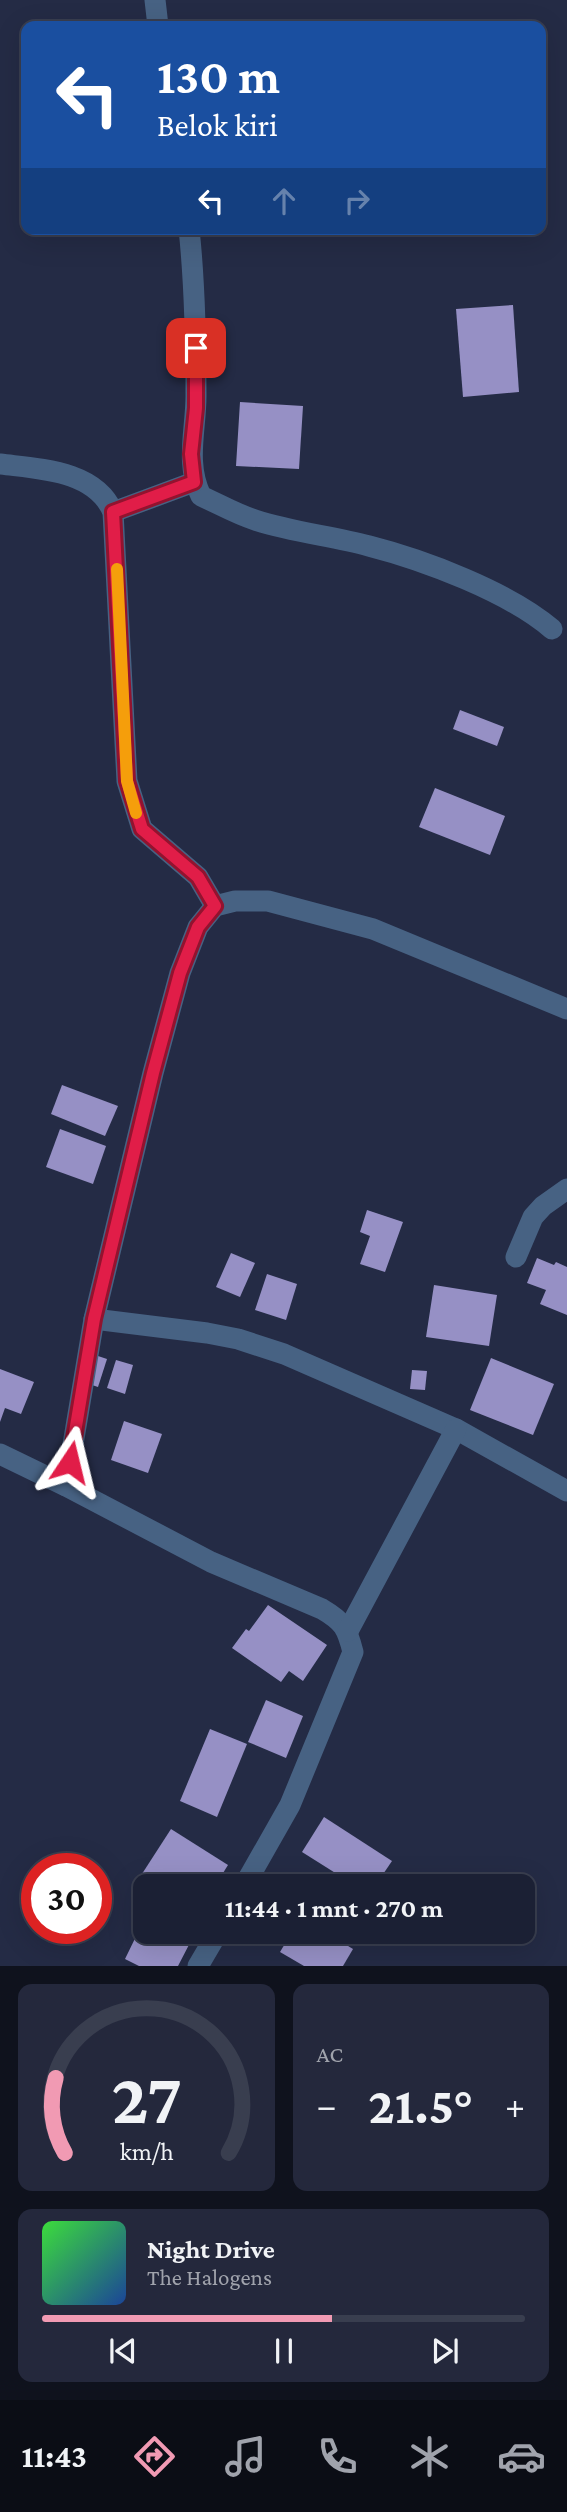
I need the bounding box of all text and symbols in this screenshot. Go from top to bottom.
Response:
icon: left [42,49,133,140]
text: 130 m [157,49,280,104]
text: Belok kiri [157,107,278,143]
icon: left [192,182,230,220]
icon: ahead [265,182,303,220]
icon: right [338,182,376,220]
pin [166,318,226,378]
icon: arrive [177,329,215,367]
position arrow [33,1425,107,1499]
speed limit sign: 30 [21,1853,112,1944]
text: 11:44 · 1 mnt · 270 m [225,1894,443,1923]
text: AC [317,2041,343,2067]
text: 27 [111,2059,182,2140]
text: 21.5° [368,2076,473,2134]
text: − [317,2084,337,2126]
text: + [505,2084,525,2126]
text: km/h [119,2138,173,2165]
text: Night Drive [147,2235,275,2264]
text: The Halogens [147,2264,272,2290]
icon: previous [104,2332,142,2370]
icon: pause [265,2332,303,2370]
icon: next [426,2332,464,2370]
icon: directions [130,2432,179,2481]
icon: music [221,2432,270,2481]
icon: phone [313,2432,362,2481]
icon: climate [405,2432,454,2481]
icon: car [497,2432,546,2481]
text: 11:43 [21,2438,87,2474]

